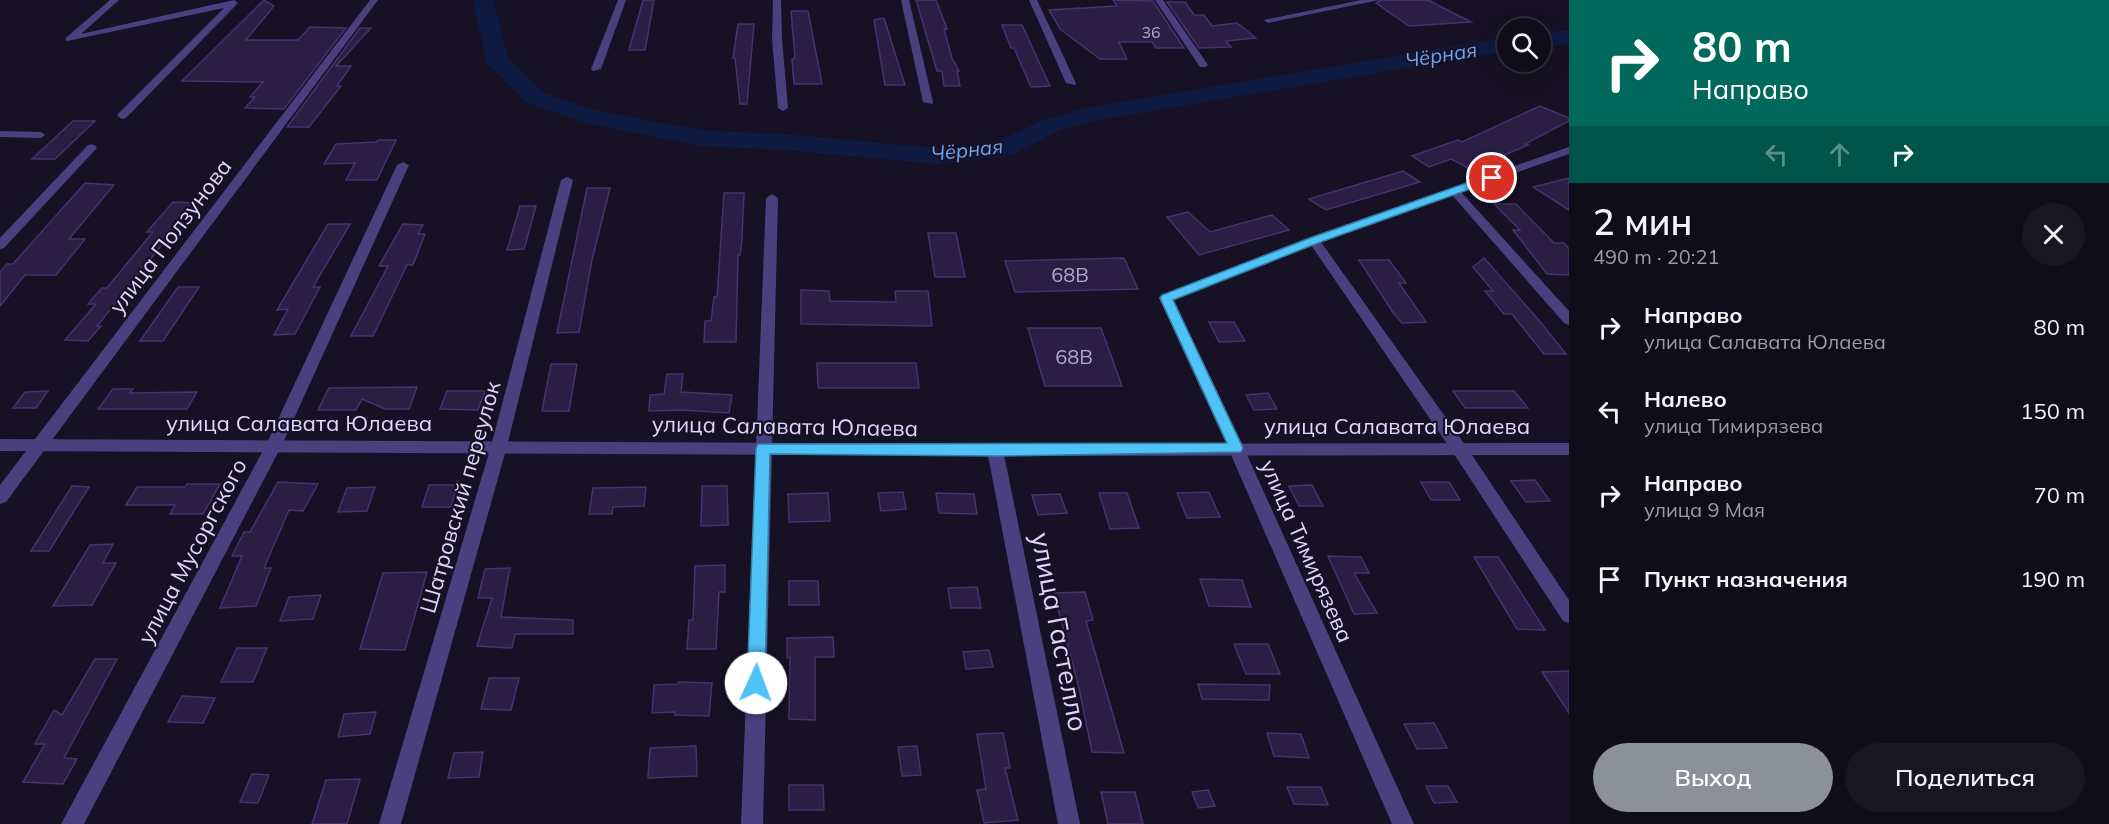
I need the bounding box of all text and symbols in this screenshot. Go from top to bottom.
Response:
map controls [1497,18,1551,72]
button: search [1497,18,1551,72]
text: 80 m [1692,20,1792,73]
house number: 36 [1141,22,1161,42]
icon: right [1593,24,1671,102]
water label: Чёрная [1403,37,1479,73]
text: Направо [1692,72,1809,106]
water label: Чёрная [930,133,1004,166]
icon: left [1760,138,1793,171]
icon: ahead [1823,138,1856,171]
icon: right [1886,138,1919,171]
pin [1466,152,1517,203]
street label: улица Ползунова [103,153,237,319]
icon: arrive [1475,161,1508,194]
text: 2 мин [1593,199,1692,244]
button: close [2022,203,2085,266]
text: 490 m · 20:21 [1593,244,1719,269]
house number: 68В [1051,262,1089,287]
text: Направо [1644,301,1742,329]
icon: right [1593,311,1626,344]
text: 80 m [2034,313,2085,341]
text: улица Салавата Юлаева [1644,329,1886,354]
house number: 68В [1055,344,1093,369]
street label: Шатровский переулок [413,378,507,616]
text: Налево [1644,385,1727,413]
icon: left [1593,395,1626,428]
text: 150 m [2020,397,2085,425]
street label: улица Салавата Юлаева [166,409,432,437]
street label: улица Салавата Юлаева [652,410,918,442]
street label: улица Салавата Юлаева [1264,412,1530,440]
text: улица Тимирязева [1644,413,1823,438]
street label: улица Мусоргского [131,454,253,648]
street label: улица Тимирязева [1254,455,1360,647]
text: Направо [1644,469,1742,497]
icon: right [1593,479,1626,512]
text: 70 m [2034,481,2085,509]
text: улица 9 Мая [1644,497,1765,522]
street label: улица Гастелло [1024,530,1096,734]
icon: arrive [1593,563,1626,596]
text: Пункт назначения [1644,565,1848,593]
text: 190 m [2020,565,2085,593]
position arrow [724,651,788,715]
button: Выход [1593,743,1833,812]
button: Поделиться [1845,743,2085,812]

